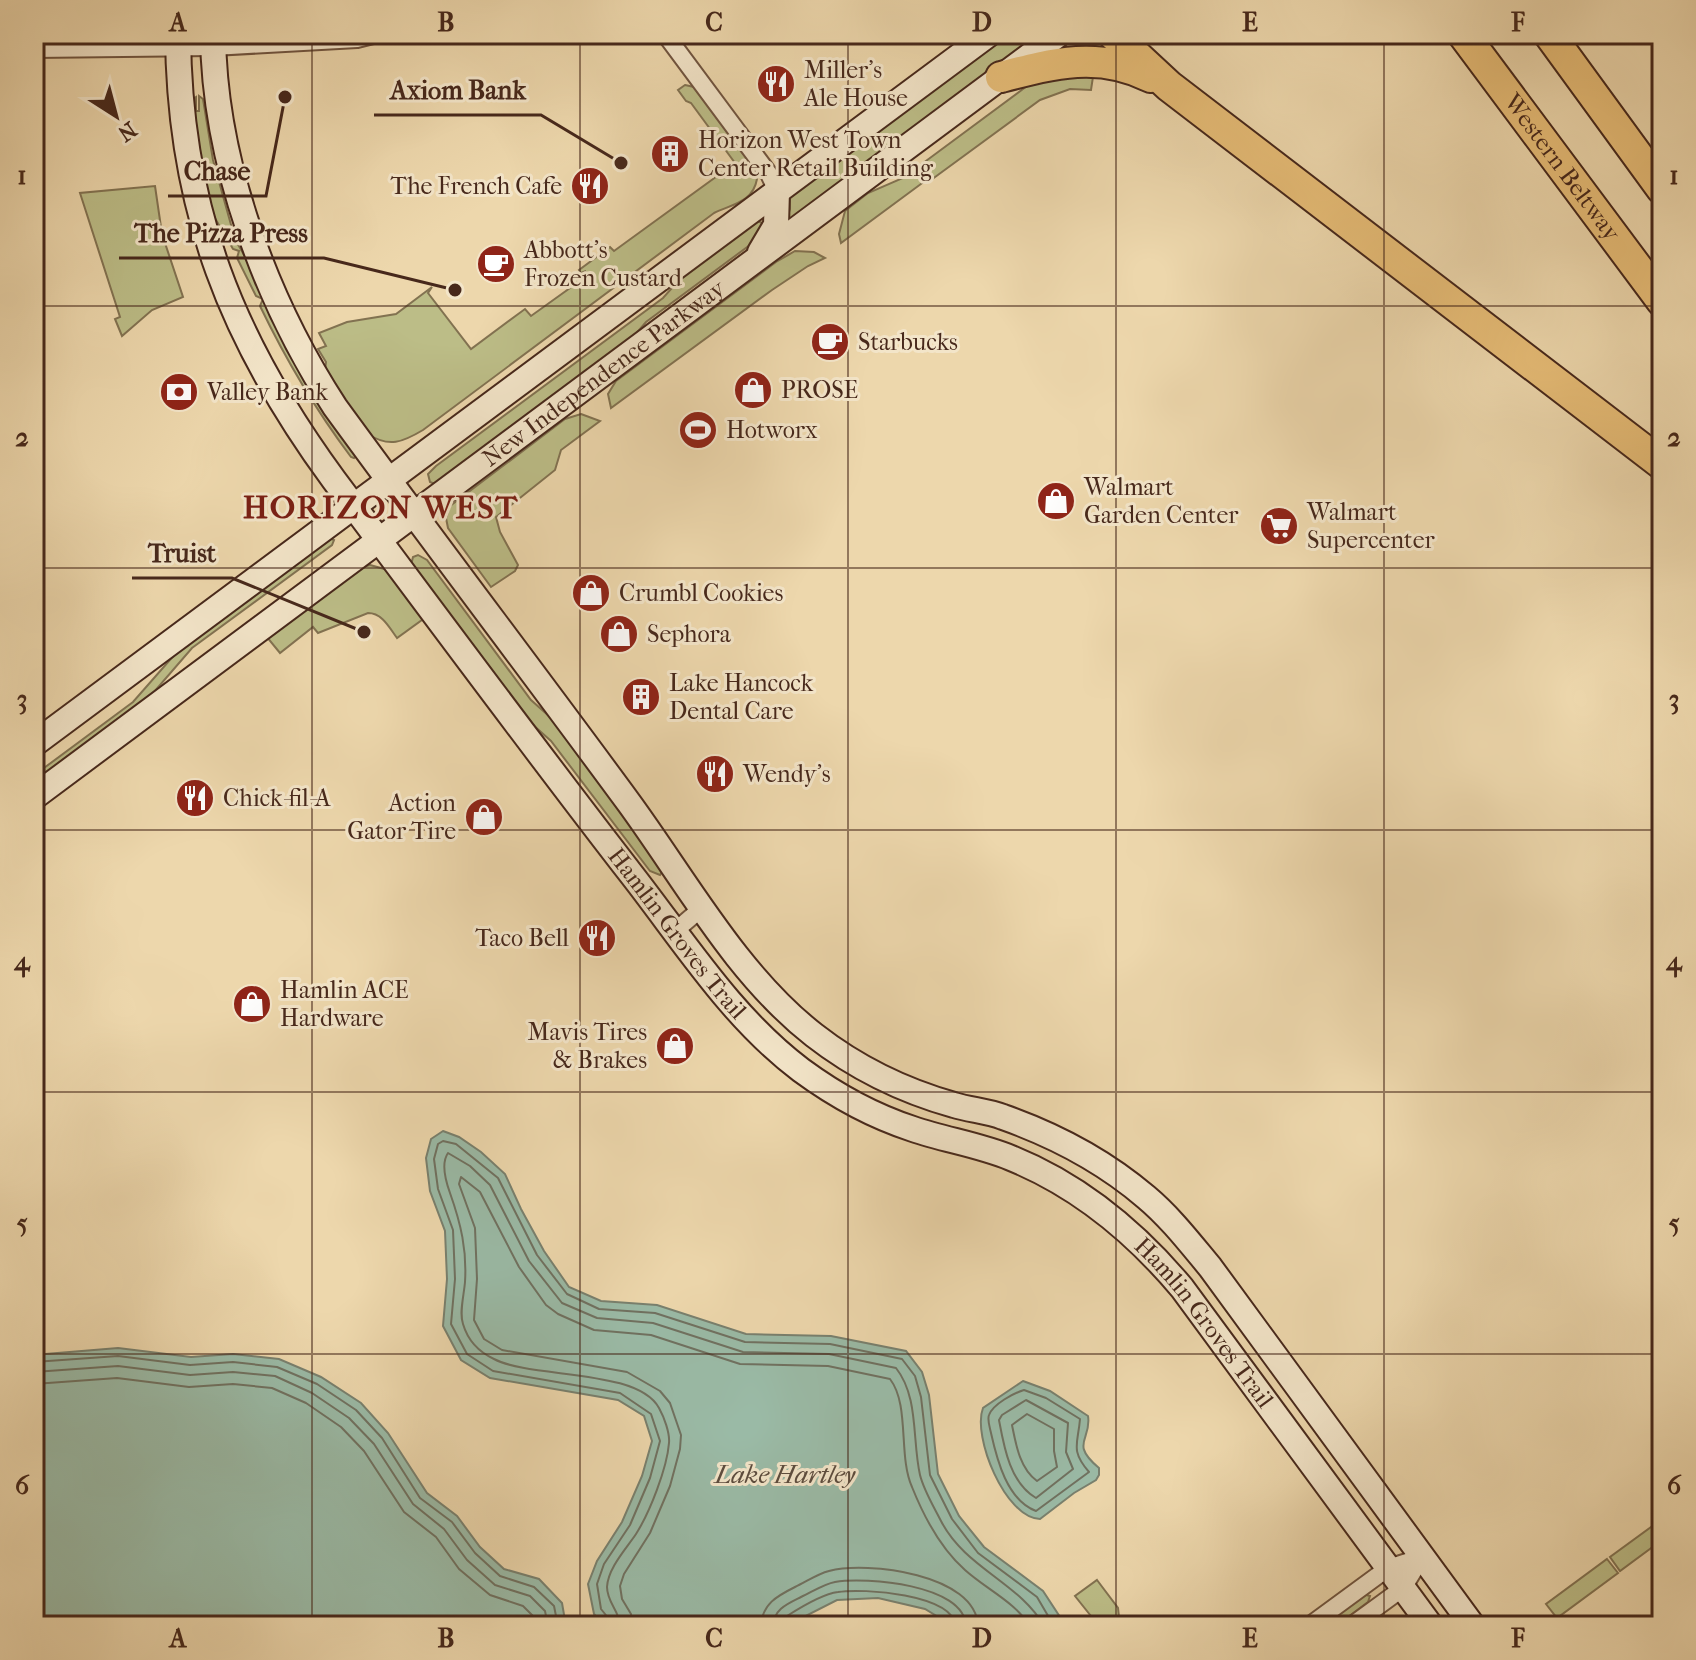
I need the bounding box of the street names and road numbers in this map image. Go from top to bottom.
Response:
street label: Western Beltway [1498,87,1627,247]
street label: New Independence Parkway [477,273,731,472]
street label: Hamlin Groves Trail [602,842,752,1025]
street label: Hamlin Groves Trail [1129,1231,1279,1413]

